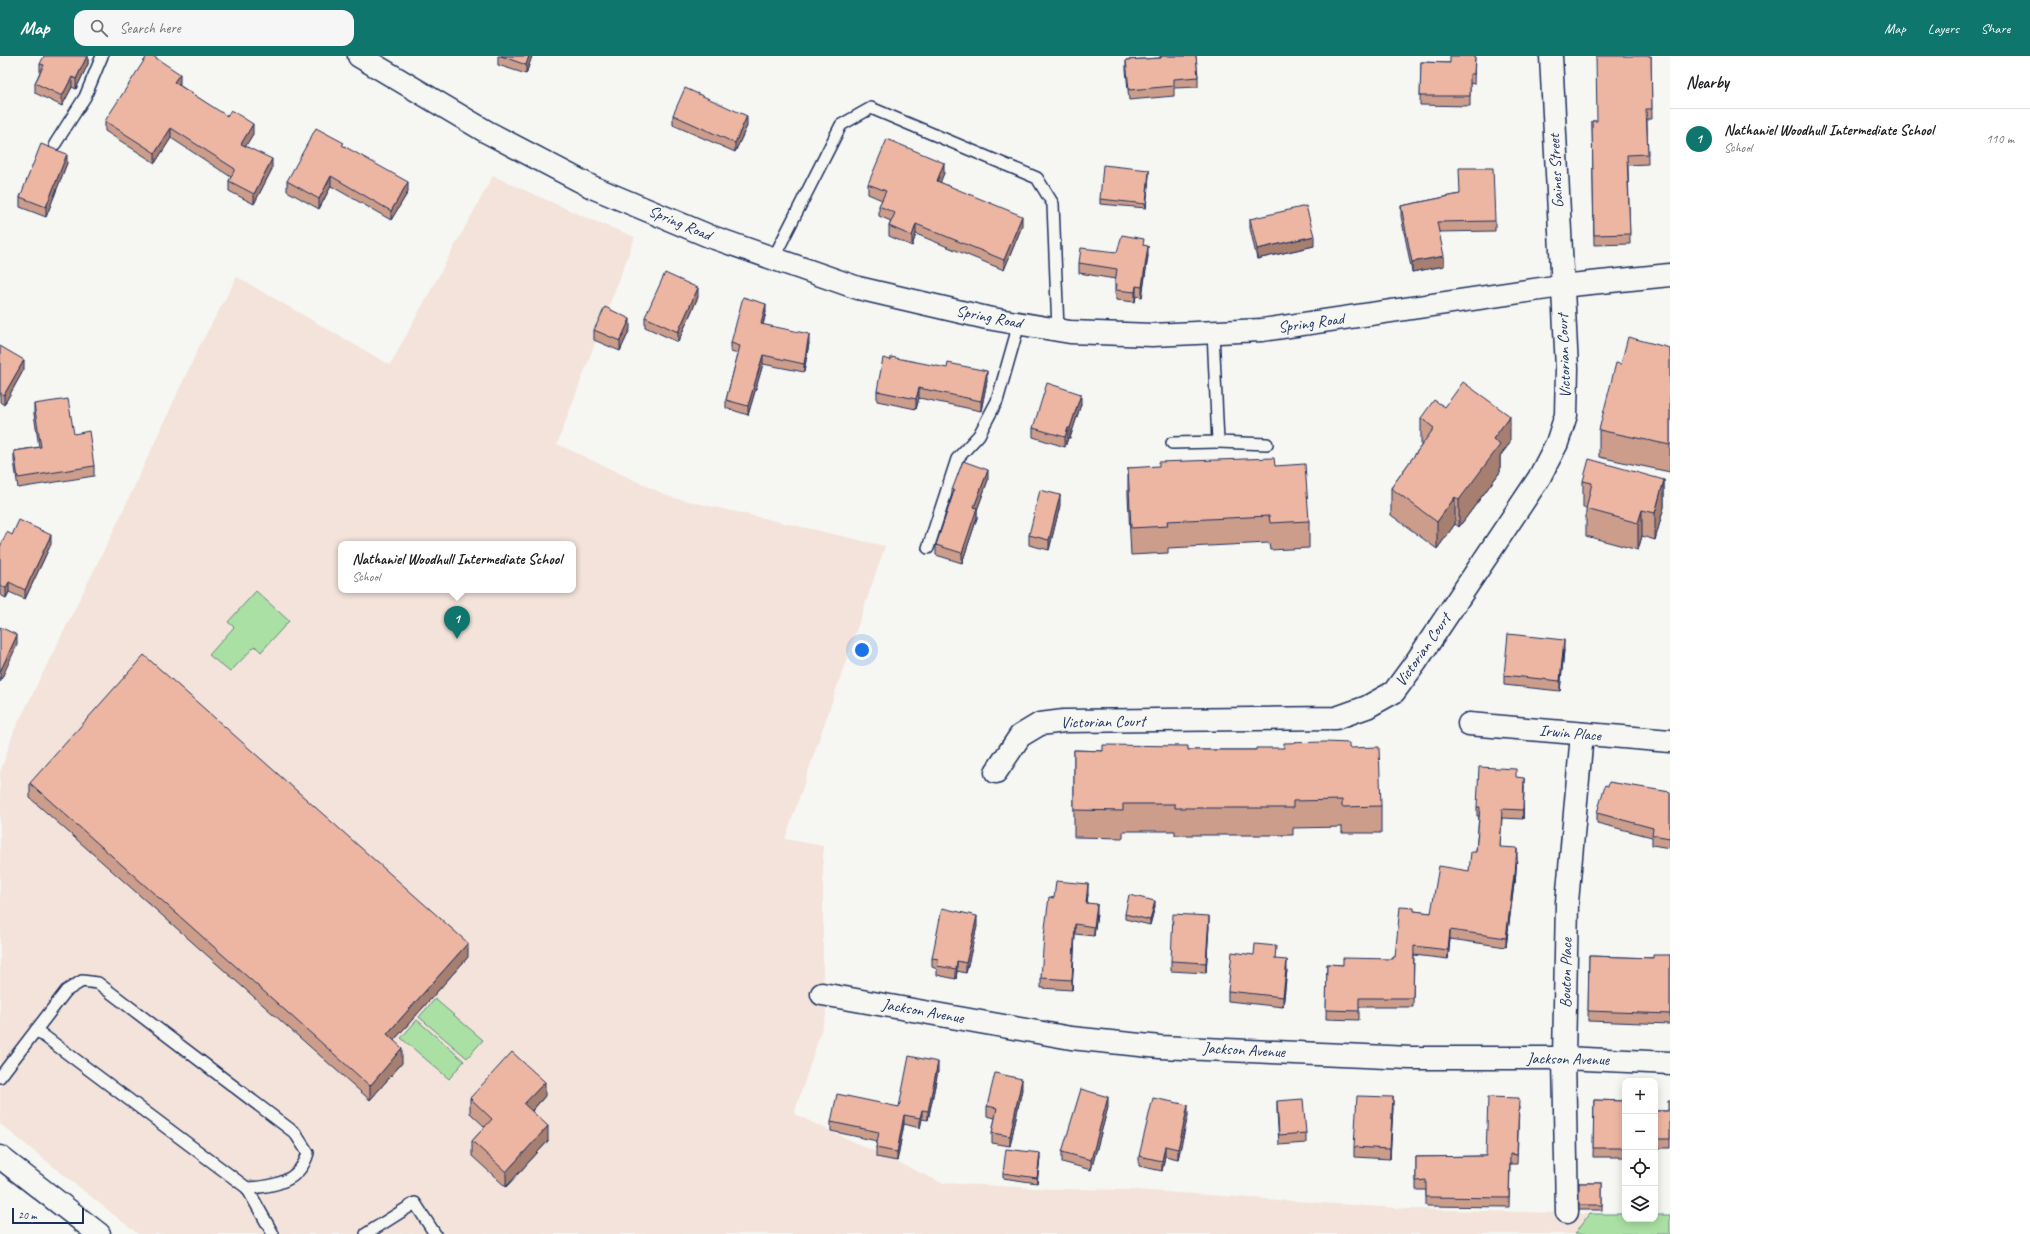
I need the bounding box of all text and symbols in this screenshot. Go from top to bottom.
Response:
search box [74,10,354,46]
text: Map [20,16,50,40]
icon: search [88,17,110,39]
text: Search here [120,19,181,38]
text: Map [1884,20,1906,37]
text: Layers [1928,20,1959,37]
text: Share [1981,20,2010,37]
text: Nearby [1686,72,1729,93]
text: Nathaniel Woodhull Intermediate School [1724,121,1934,140]
text: 1 [1696,131,1702,147]
text: 110 m [1986,131,2014,147]
street label: Gaines Street [1544,132,1568,208]
text: School [1724,140,1752,156]
street label: Spring Road [646,201,717,246]
street label: Spring Road [955,301,1026,334]
street label: Spring Road [1277,308,1348,338]
street label: Victorian Court [1552,311,1575,399]
popup [338,541,576,593]
text: Nathaniel Woodhull Intermediate School [352,550,562,569]
text: School [352,569,380,585]
pin: 1 [444,606,470,639]
street label: Victorian Court [1391,607,1457,690]
your location [852,640,872,660]
street label: Victorian Court [1061,711,1148,733]
street label: Irwin Place [1538,720,1603,746]
street label: Bouton Place [1555,936,1577,1008]
street label: Jackson Avenue [880,994,967,1028]
street label: Jackson Avenue [1201,1038,1287,1062]
street label: Jackson Avenue [1526,1048,1611,1070]
map controls [1622,1078,1658,1222]
button: + [1622,1078,1658,1114]
button: − [1622,1114,1658,1150]
button: locate [1622,1150,1658,1186]
button: layers [1622,1186,1658,1222]
scale bar [12,1206,84,1225]
text: 20 m [18,1208,37,1222]

